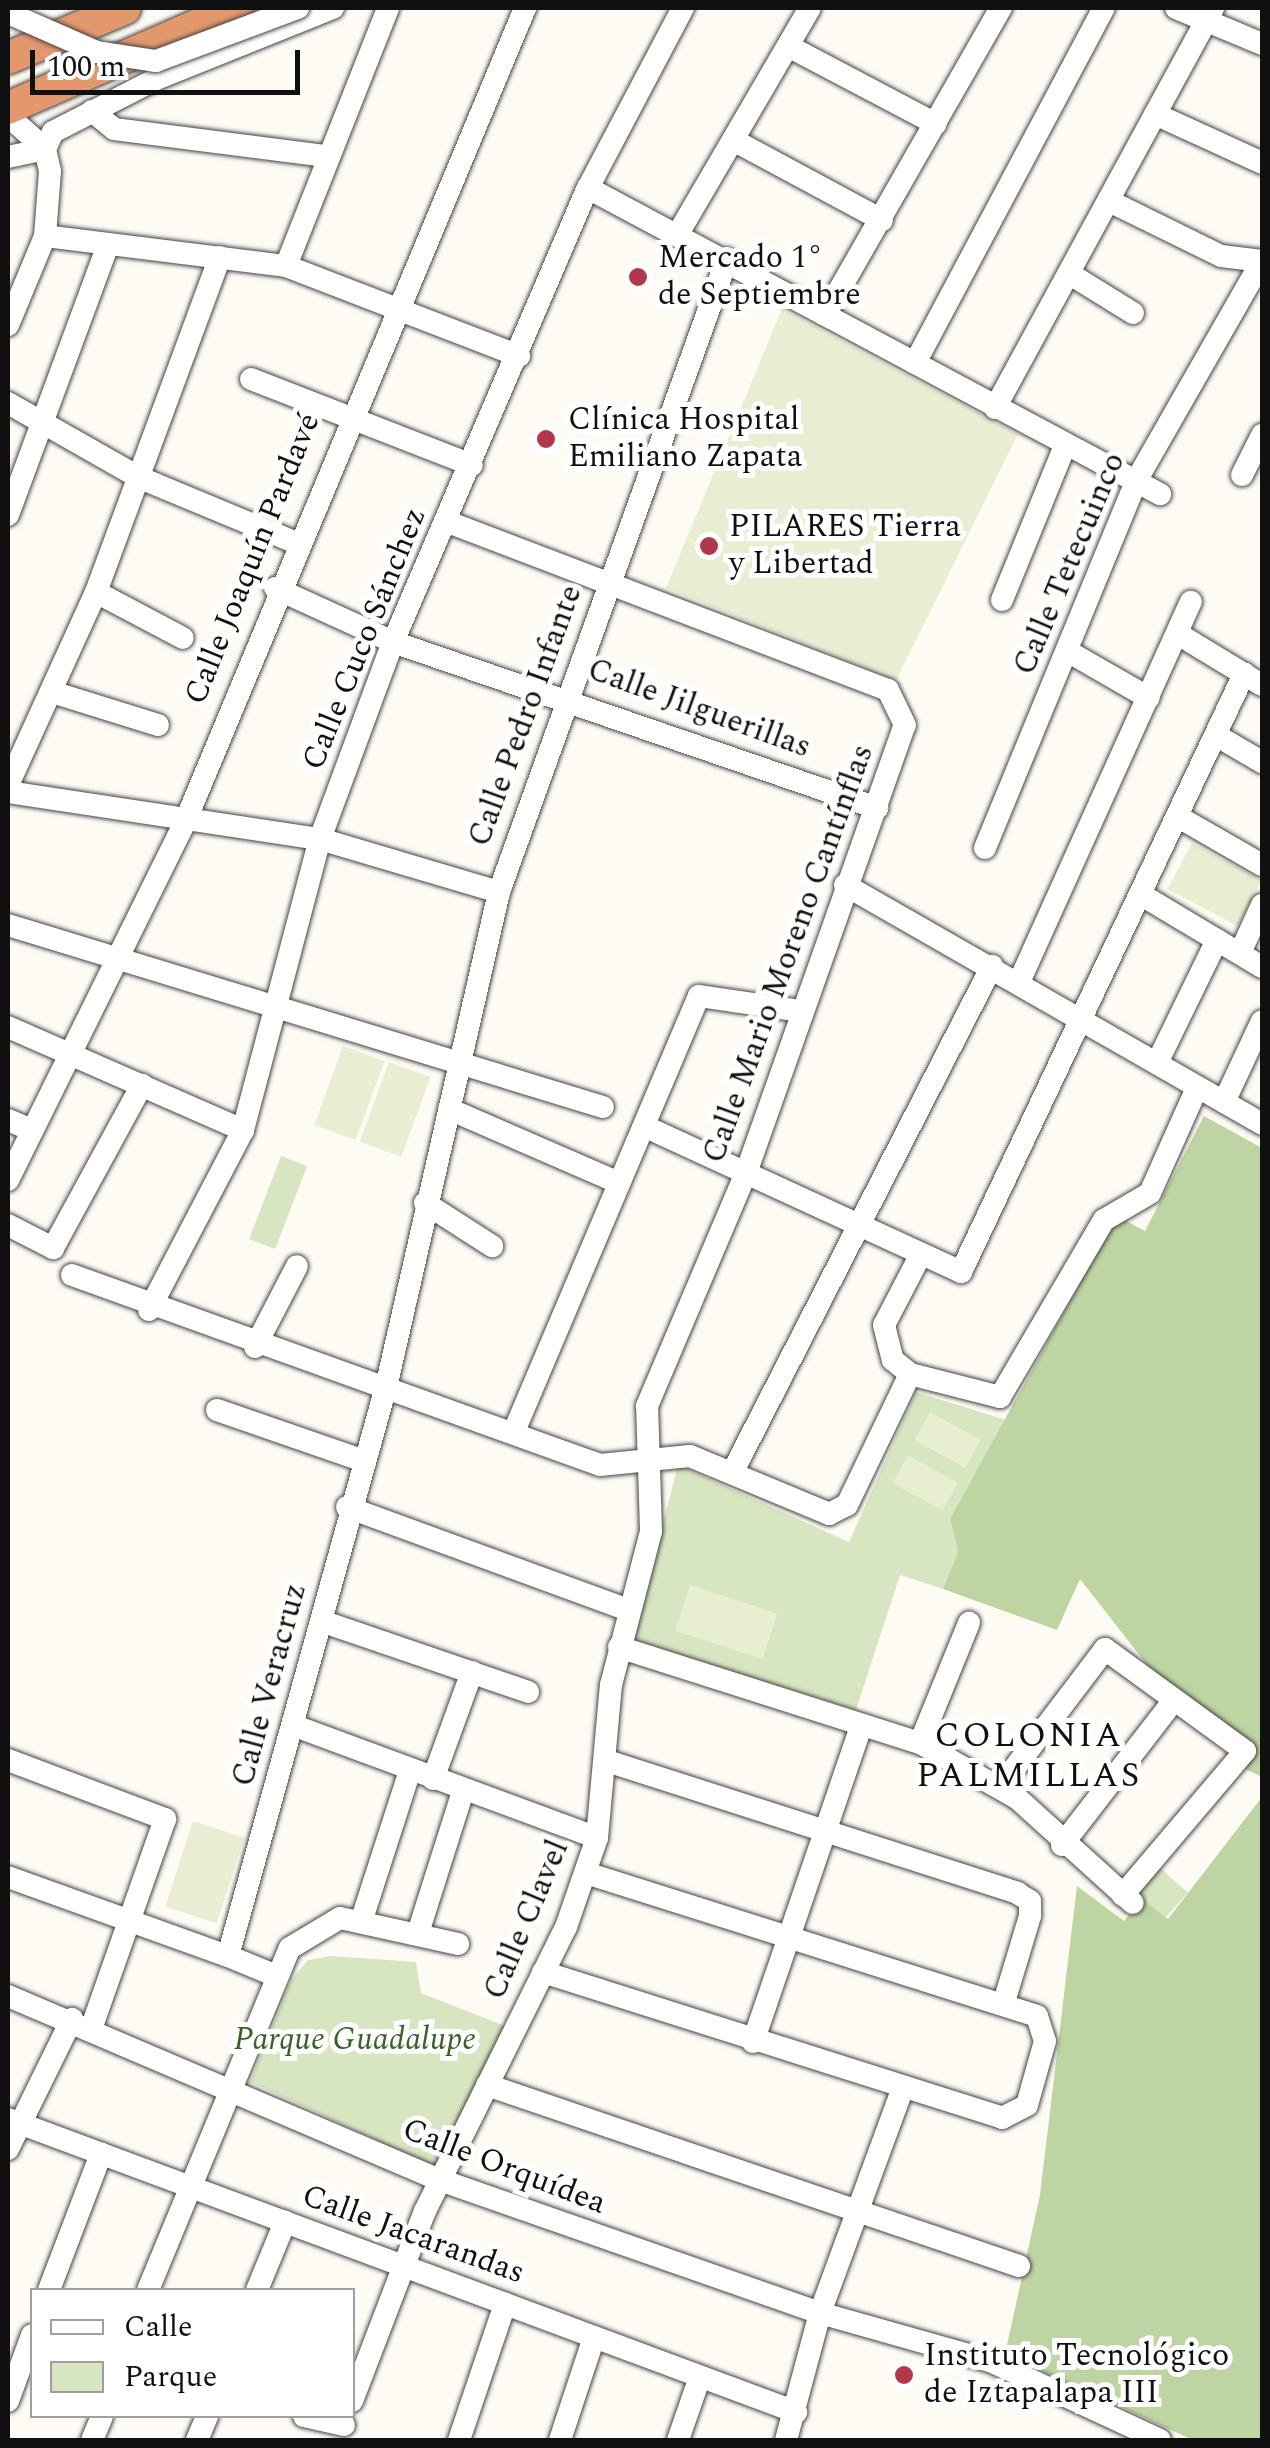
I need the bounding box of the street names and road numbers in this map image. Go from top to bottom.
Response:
street label: Calle Joaquín Pardavé [177,408,329,710]
street label: Calle Tetecuinco [1006,447,1134,681]
street label: Calle Cuco Sánchez [295,502,435,776]
street label: Calle Pedro Infante [461,580,591,852]
street label: Calle Jilguerillas [582,651,816,767]
street label: Calle Mario Moreno Cantínflas [695,739,883,1169]
street label: Calle Veracruz [224,1579,316,1791]
street label: Calle Clavel [476,1834,578,2006]
street label: Calle Orquídea [397,2111,611,2223]
street label: Calle Jacarandas [297,2177,529,2293]

